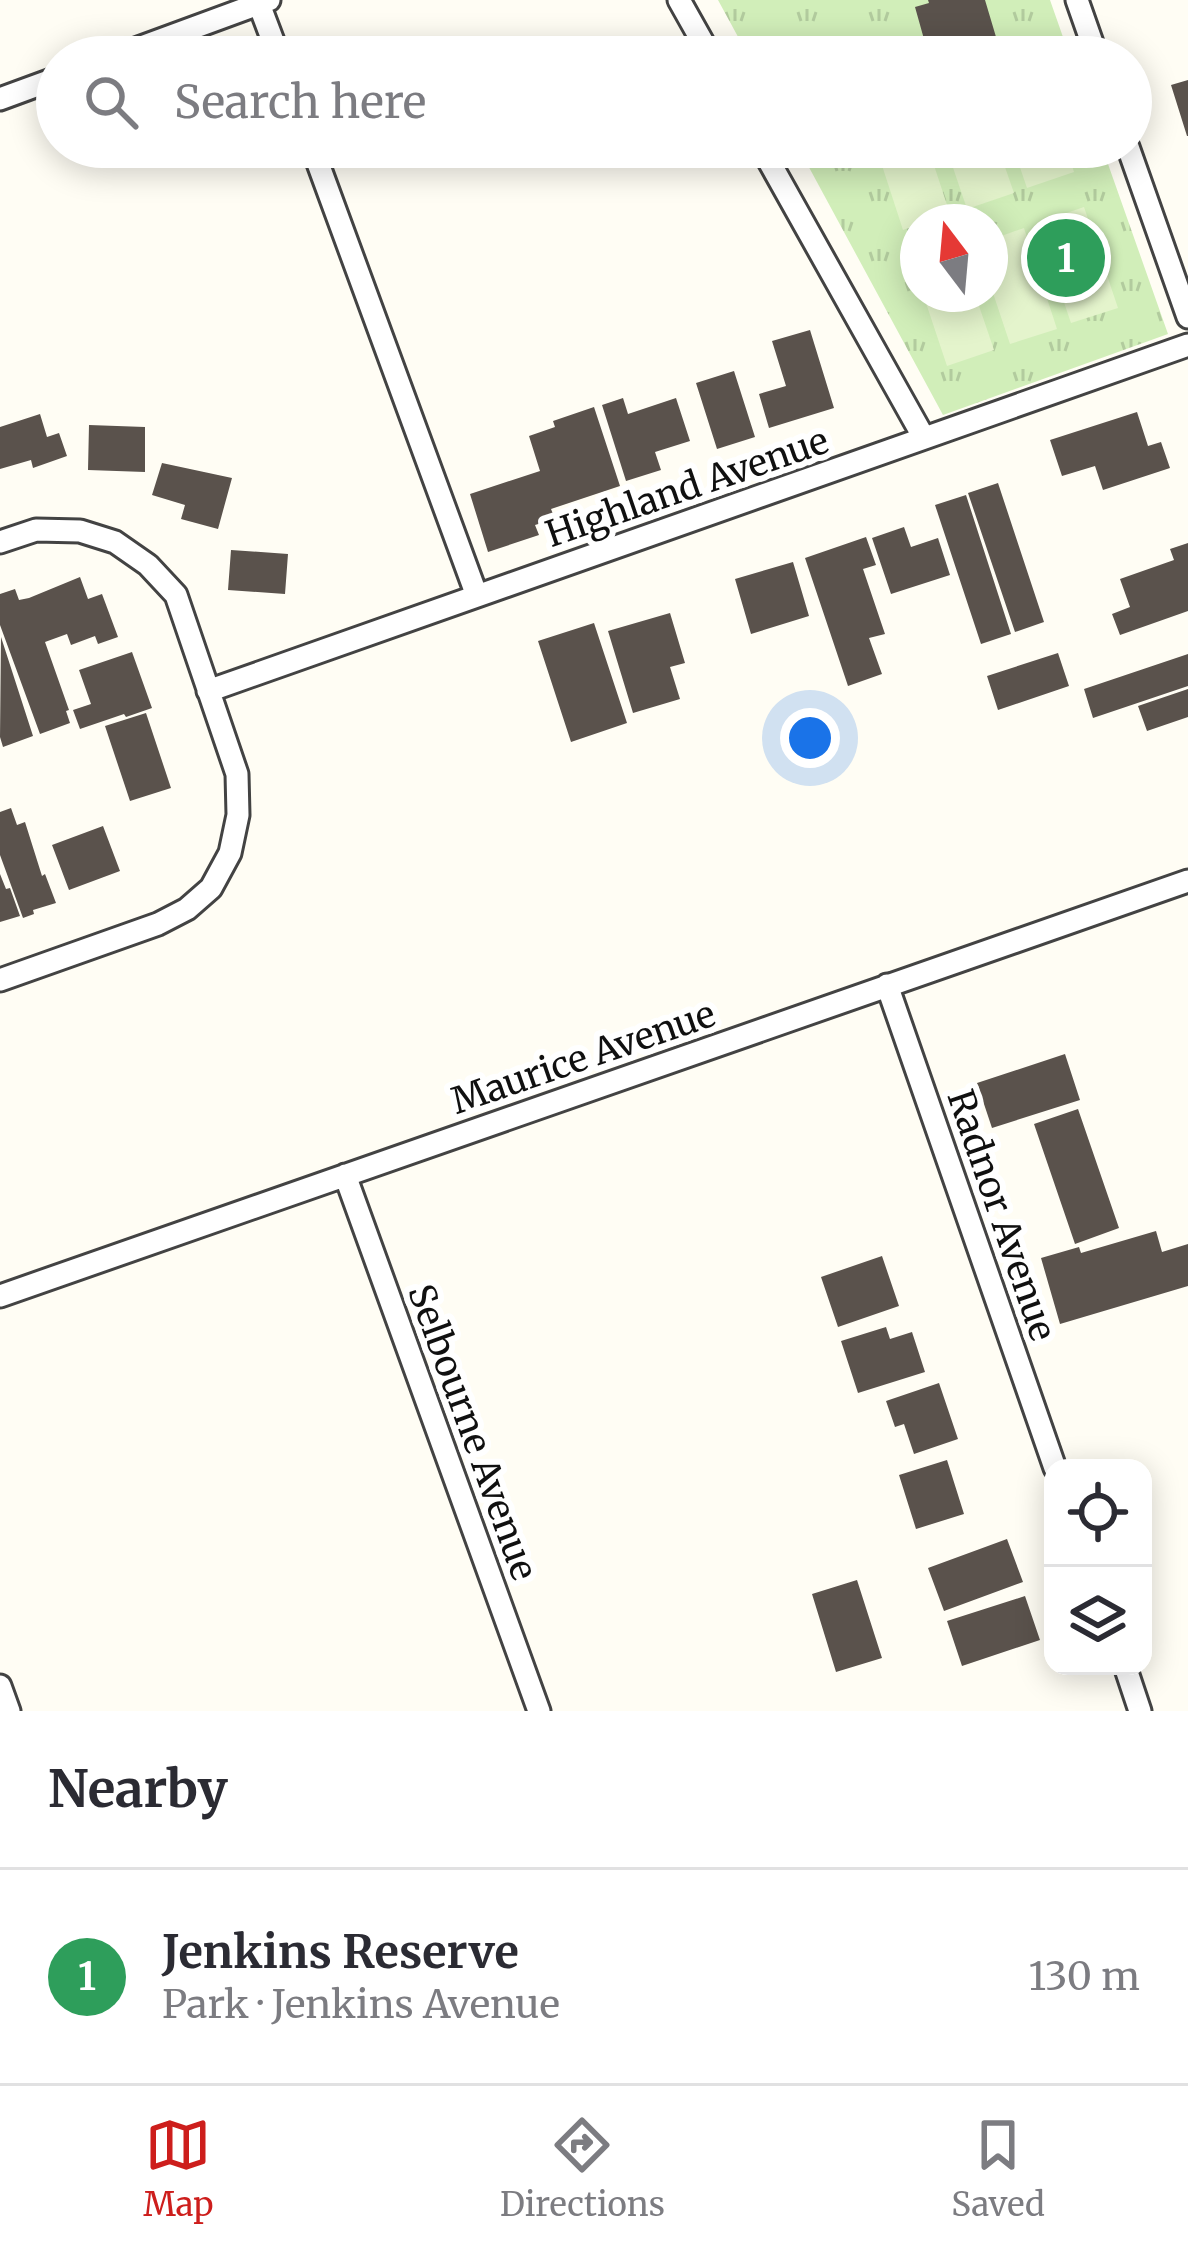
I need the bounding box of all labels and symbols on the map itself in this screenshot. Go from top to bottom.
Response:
north arrow [900,204,1008,312]
pin: 1 [1027,213,1105,303]
street label: Highland Avenue [540,418,834,557]
your location [780,708,840,768]
street label: Maurice Avenue [445,991,721,1124]
street label: Radnor Avenue [938,1084,1065,1346]
street label: Selbourne Avenue [398,1278,547,1586]

